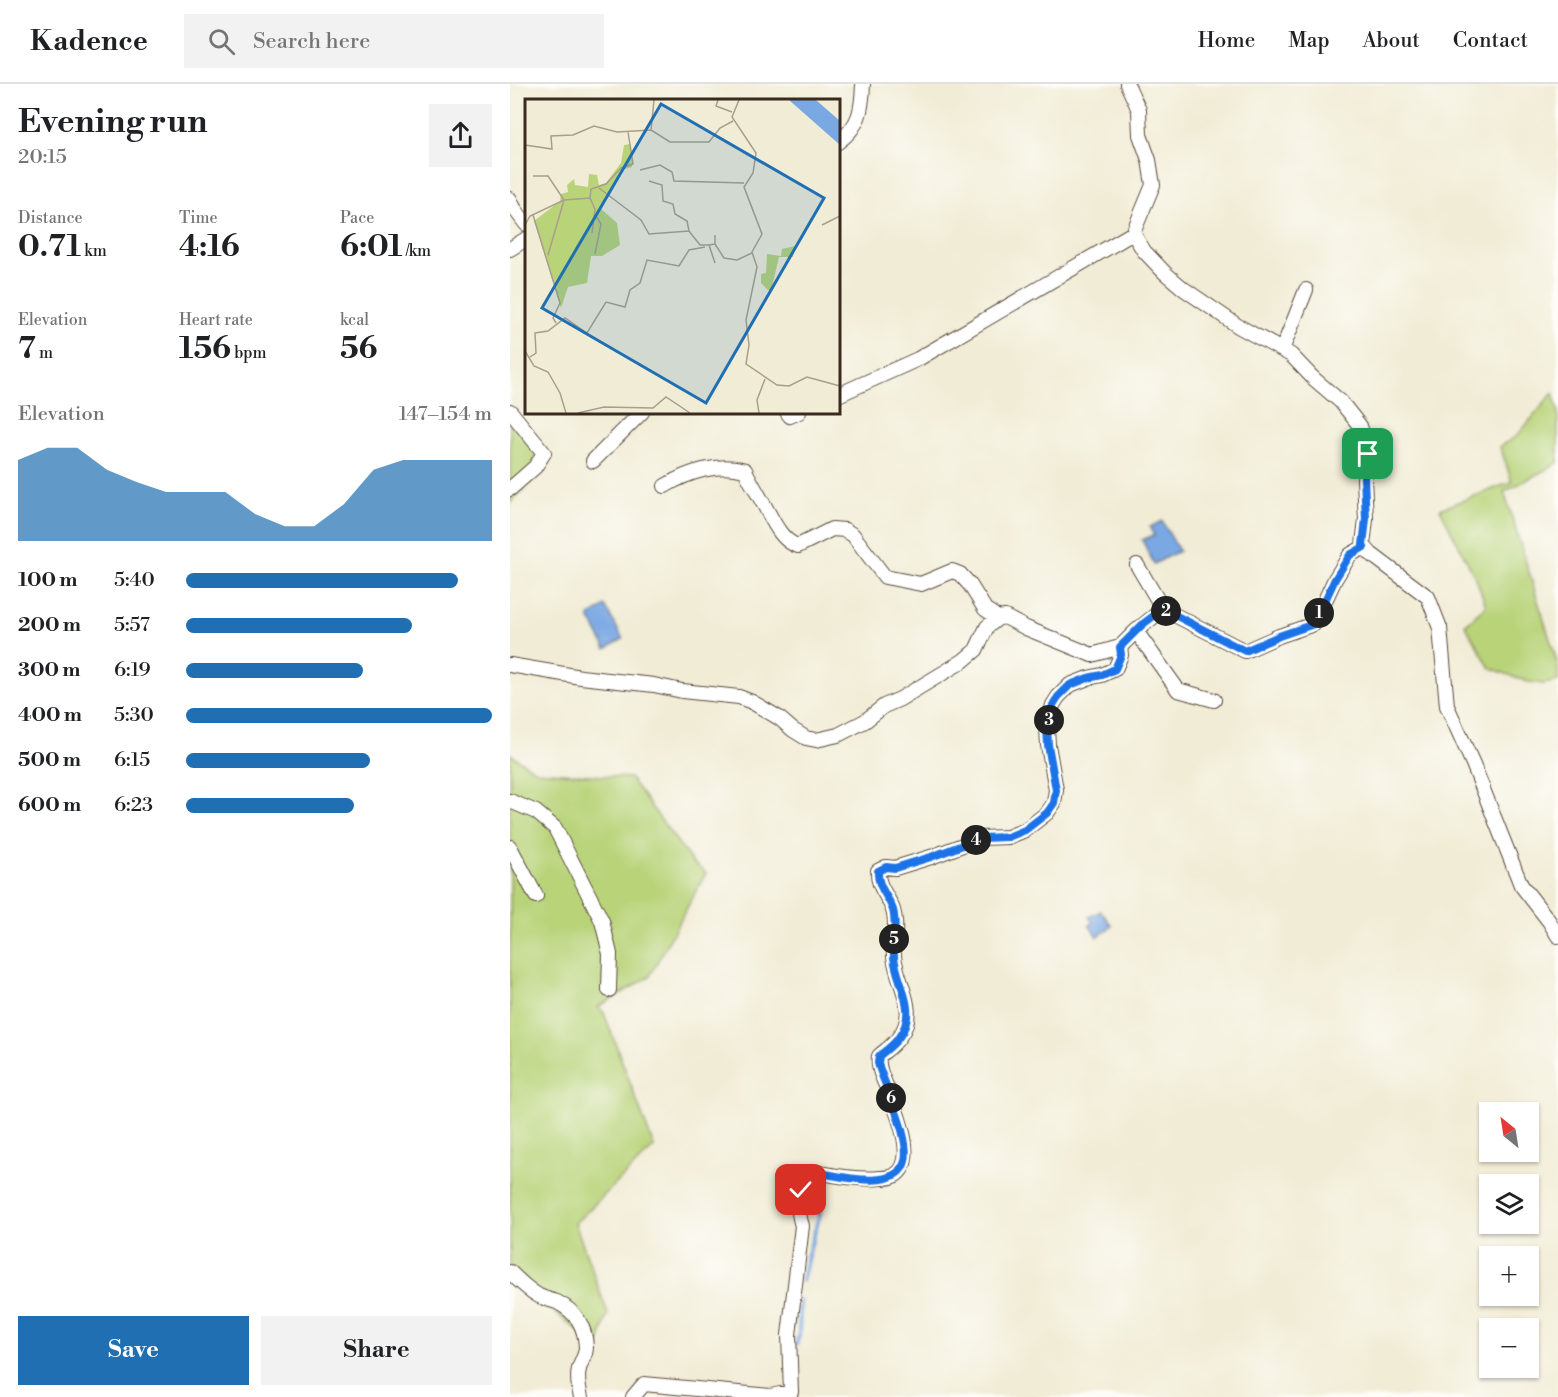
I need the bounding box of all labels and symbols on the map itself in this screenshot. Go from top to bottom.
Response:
inset map [525,99,840,414]
pin [1342,428,1393,479]
pin: 2 [1151,596,1181,626]
pin: 1 [1304,598,1334,628]
pin: 3 [1034,705,1064,735]
pin: 4 [961,825,991,855]
pin: 5 [879,924,909,954]
pin: 6 [876,1083,906,1113]
north arrow [1479,1102,1539,1162]
pin [775,1164,826,1215]

